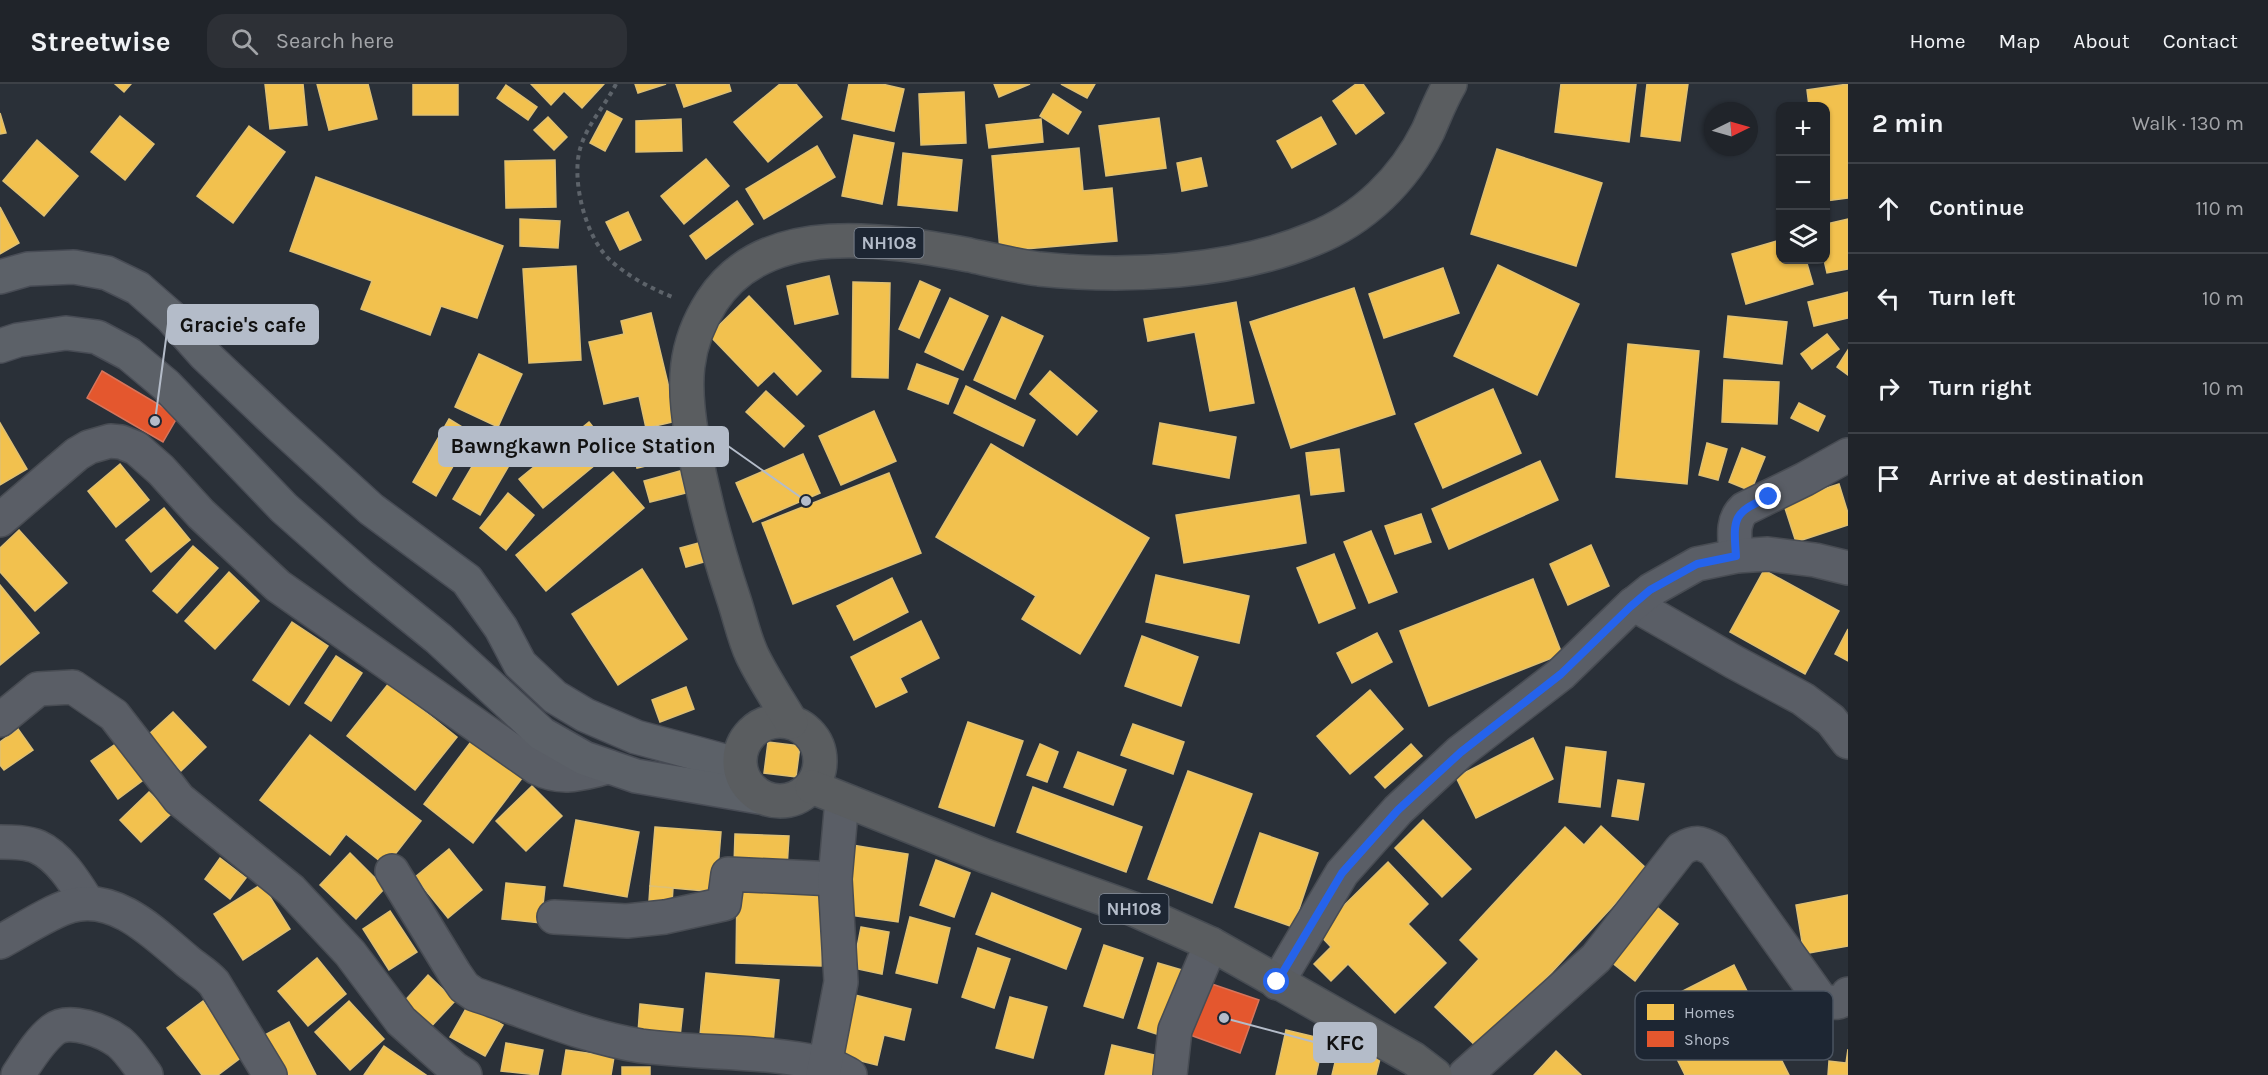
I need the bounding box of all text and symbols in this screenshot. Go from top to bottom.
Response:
search box [207,14,627,68]
text: Streetwise [30,25,171,58]
icon: search [228,25,261,58]
text: Search here [276,28,394,54]
text: Home [1910,29,1966,53]
text: Map [1999,29,2040,53]
text: About [2073,29,2130,53]
text: Contact [2163,29,2238,53]
north arrow [1704,102,1758,156]
map controls [1776,102,1830,264]
button: + [1776,102,1830,156]
text: 2 min [1872,108,1944,139]
text: Walk · 130 m [2132,112,2244,135]
button: − [1776,156,1830,210]
icon: ahead [1872,192,1905,225]
text: Continue [1929,195,2024,221]
text: 110 m [2195,197,2244,220]
button: layers [1776,210,1830,264]
road number: NH108 [854,228,924,258]
icon: left [1872,282,1905,315]
text: Turn left [1929,285,2016,311]
text: 10 m [2202,287,2244,310]
callout: Gracie's cafe [168,305,318,344]
text: Gracie's cafe [180,313,306,337]
icon: right [1872,372,1905,405]
text: Turn right [1929,375,2032,401]
text: 10 m [2202,377,2244,400]
callout: Bawngkawn Police Station [439,427,728,466]
text: Bawngkawn Police Station [450,434,716,458]
icon: arrive [1872,462,1905,495]
text: Arrive at destination [1929,465,2144,491]
route end [1755,483,1781,509]
road number: NH108 [1100,894,1168,924]
route start [1263,968,1289,994]
legend [1635,991,1833,1060]
text: Homes [1684,1003,1735,1022]
callout: KFC [1314,1023,1376,1062]
text: Shops [1684,1030,1730,1049]
text: KFC [1326,1031,1364,1055]

